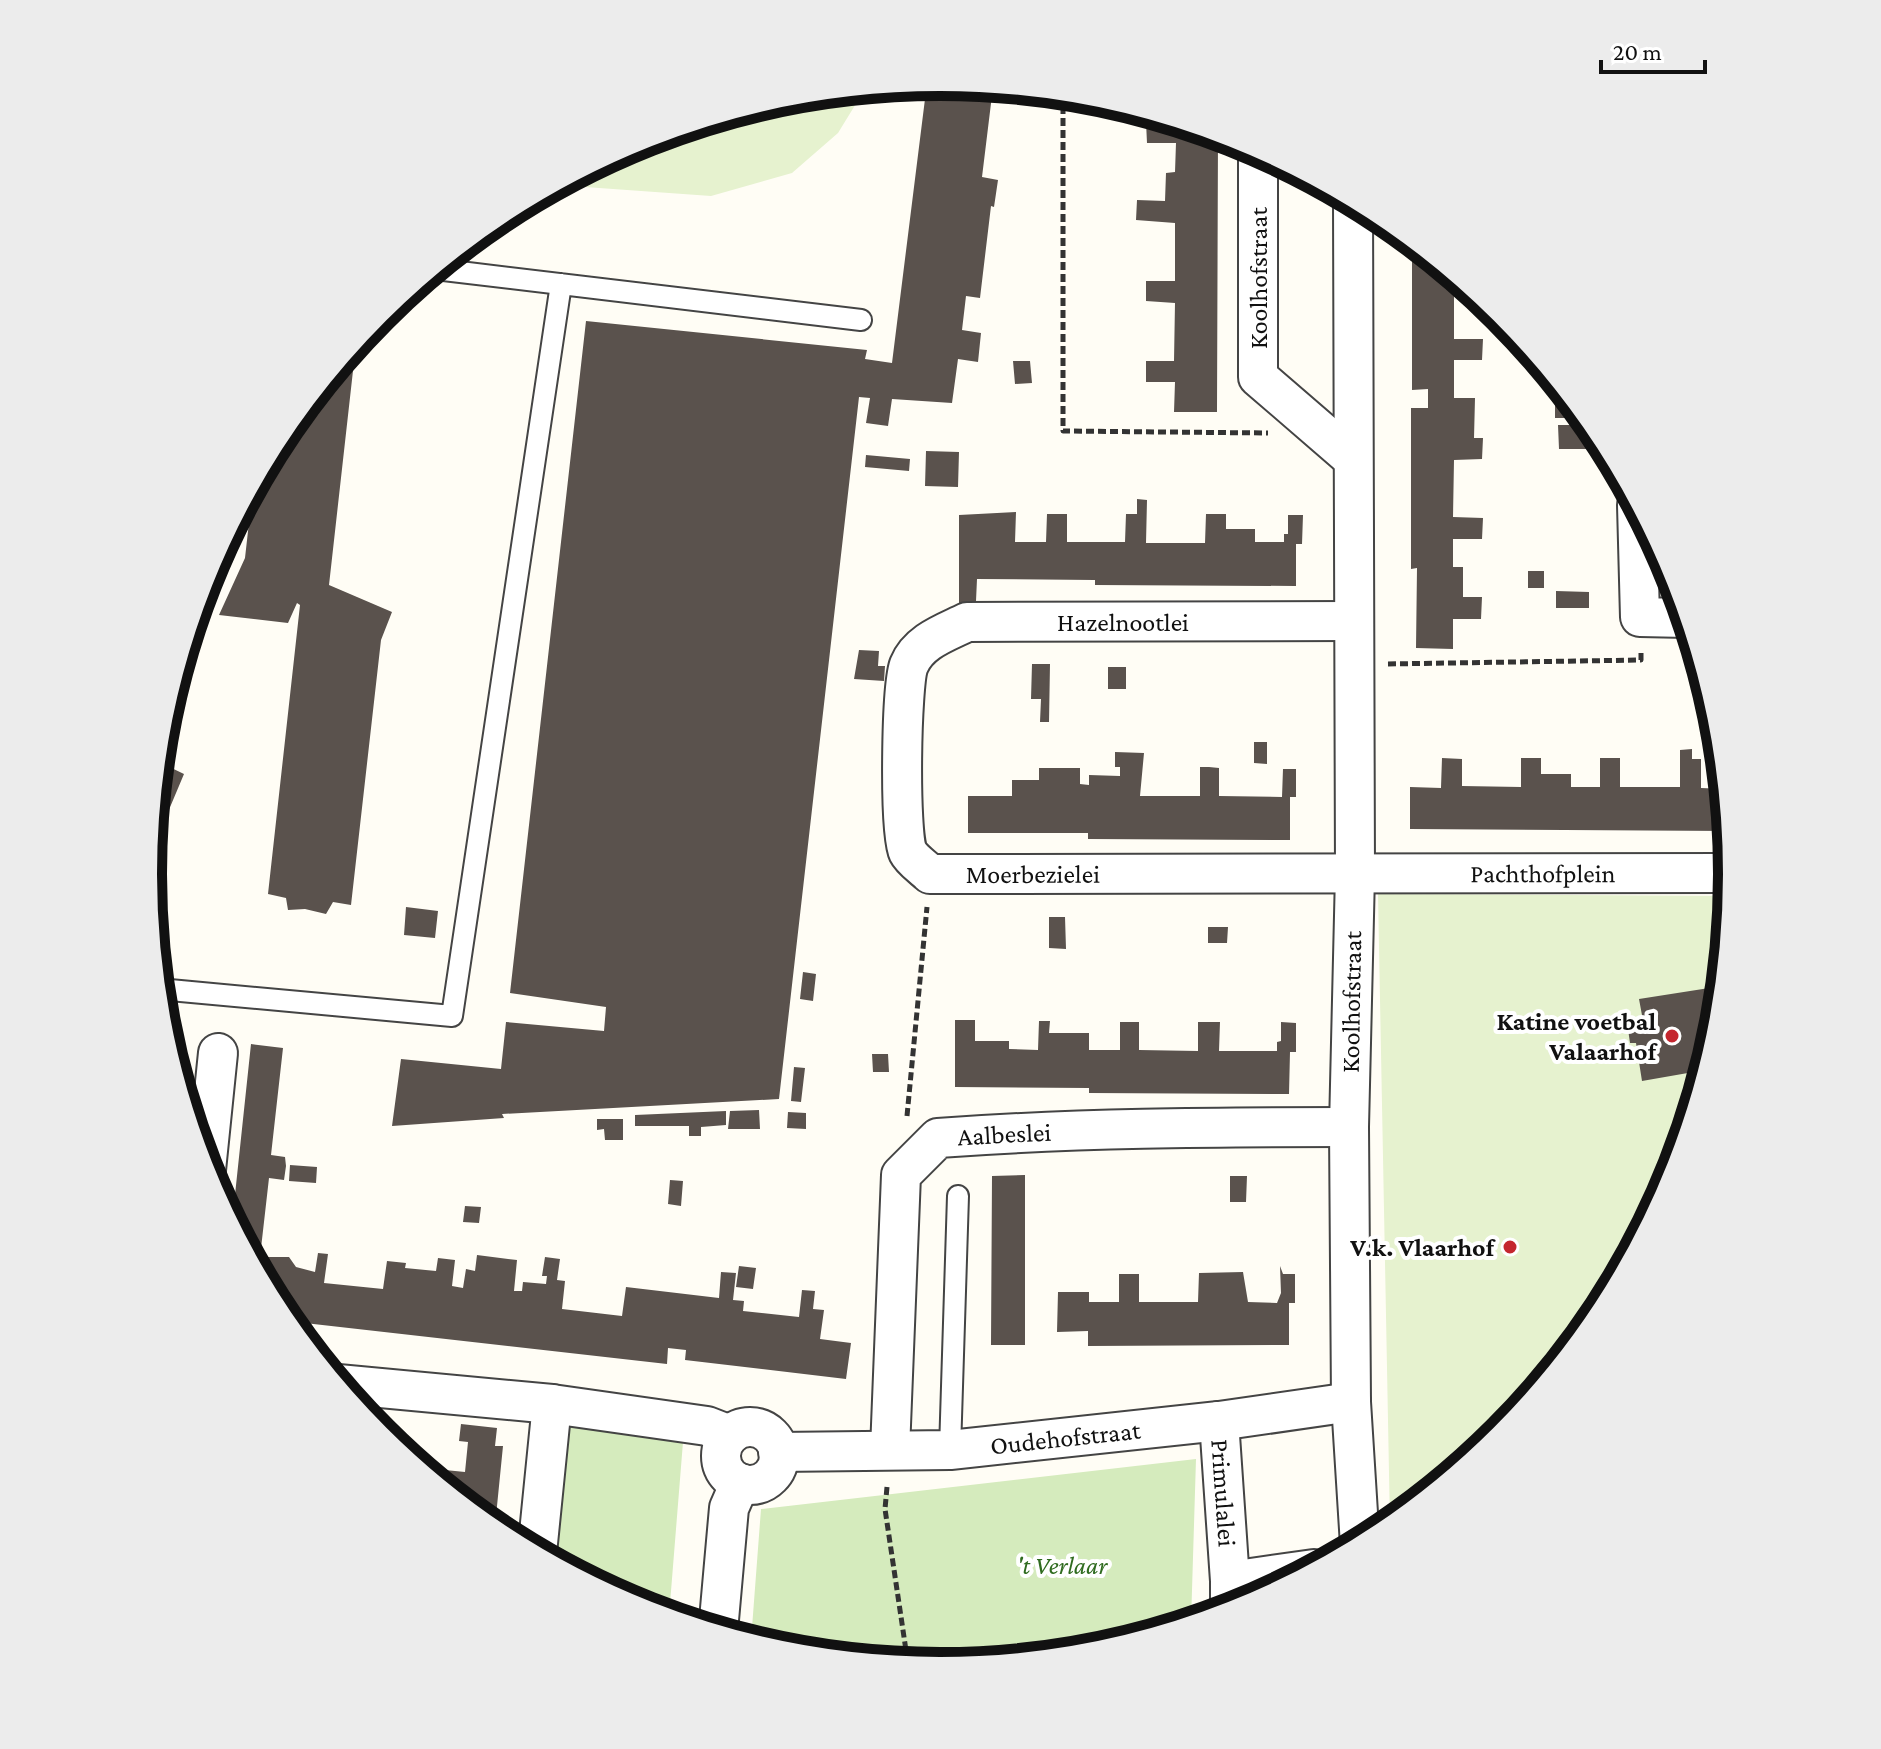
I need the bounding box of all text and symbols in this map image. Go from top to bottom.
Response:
scale bar [1601,24,1705,74]
text: 20 m [1613,38,1662,65]
street label: Koolhofstraat [1244,207,1273,349]
street label: Hazelnootlei [1057,608,1189,637]
street label: Pachthofplein [1470,859,1616,888]
street label: Moerbezielei [966,860,1100,889]
street label: Koolhofstraat [1336,930,1367,1073]
place label: Katine voetbal Valaarhof [1496,1007,1658,1066]
marker: Katine voetbal Valaarhof [1663,1027,1681,1045]
street label: Aalbeslei [957,1118,1052,1152]
place label: V.k. Vlaarhof [1349,1233,1496,1262]
marker: V.k. Vlaarhof [1501,1238,1519,1256]
street label: Oudehofstraat [989,1416,1142,1461]
street label: Primulalei [1205,1438,1242,1548]
park label: 't Verlaar [1017,1551,1108,1580]

